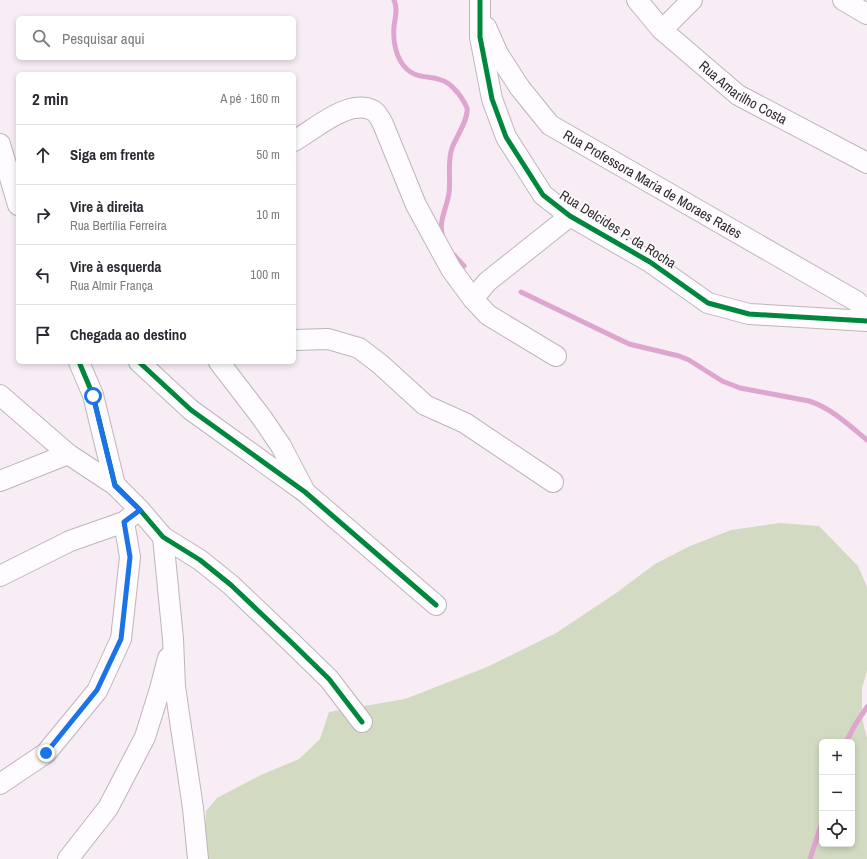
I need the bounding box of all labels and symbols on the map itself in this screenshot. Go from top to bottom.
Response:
street label: Rua Amarilho Costa [695,57,791,129]
street label: Rua Professora Maria de Moraes Rates [560,126,745,243]
street label: Rua Delcides P. da Rocha [556,186,680,272]
route start [84,387,102,405]
route end [37,744,55,762]

